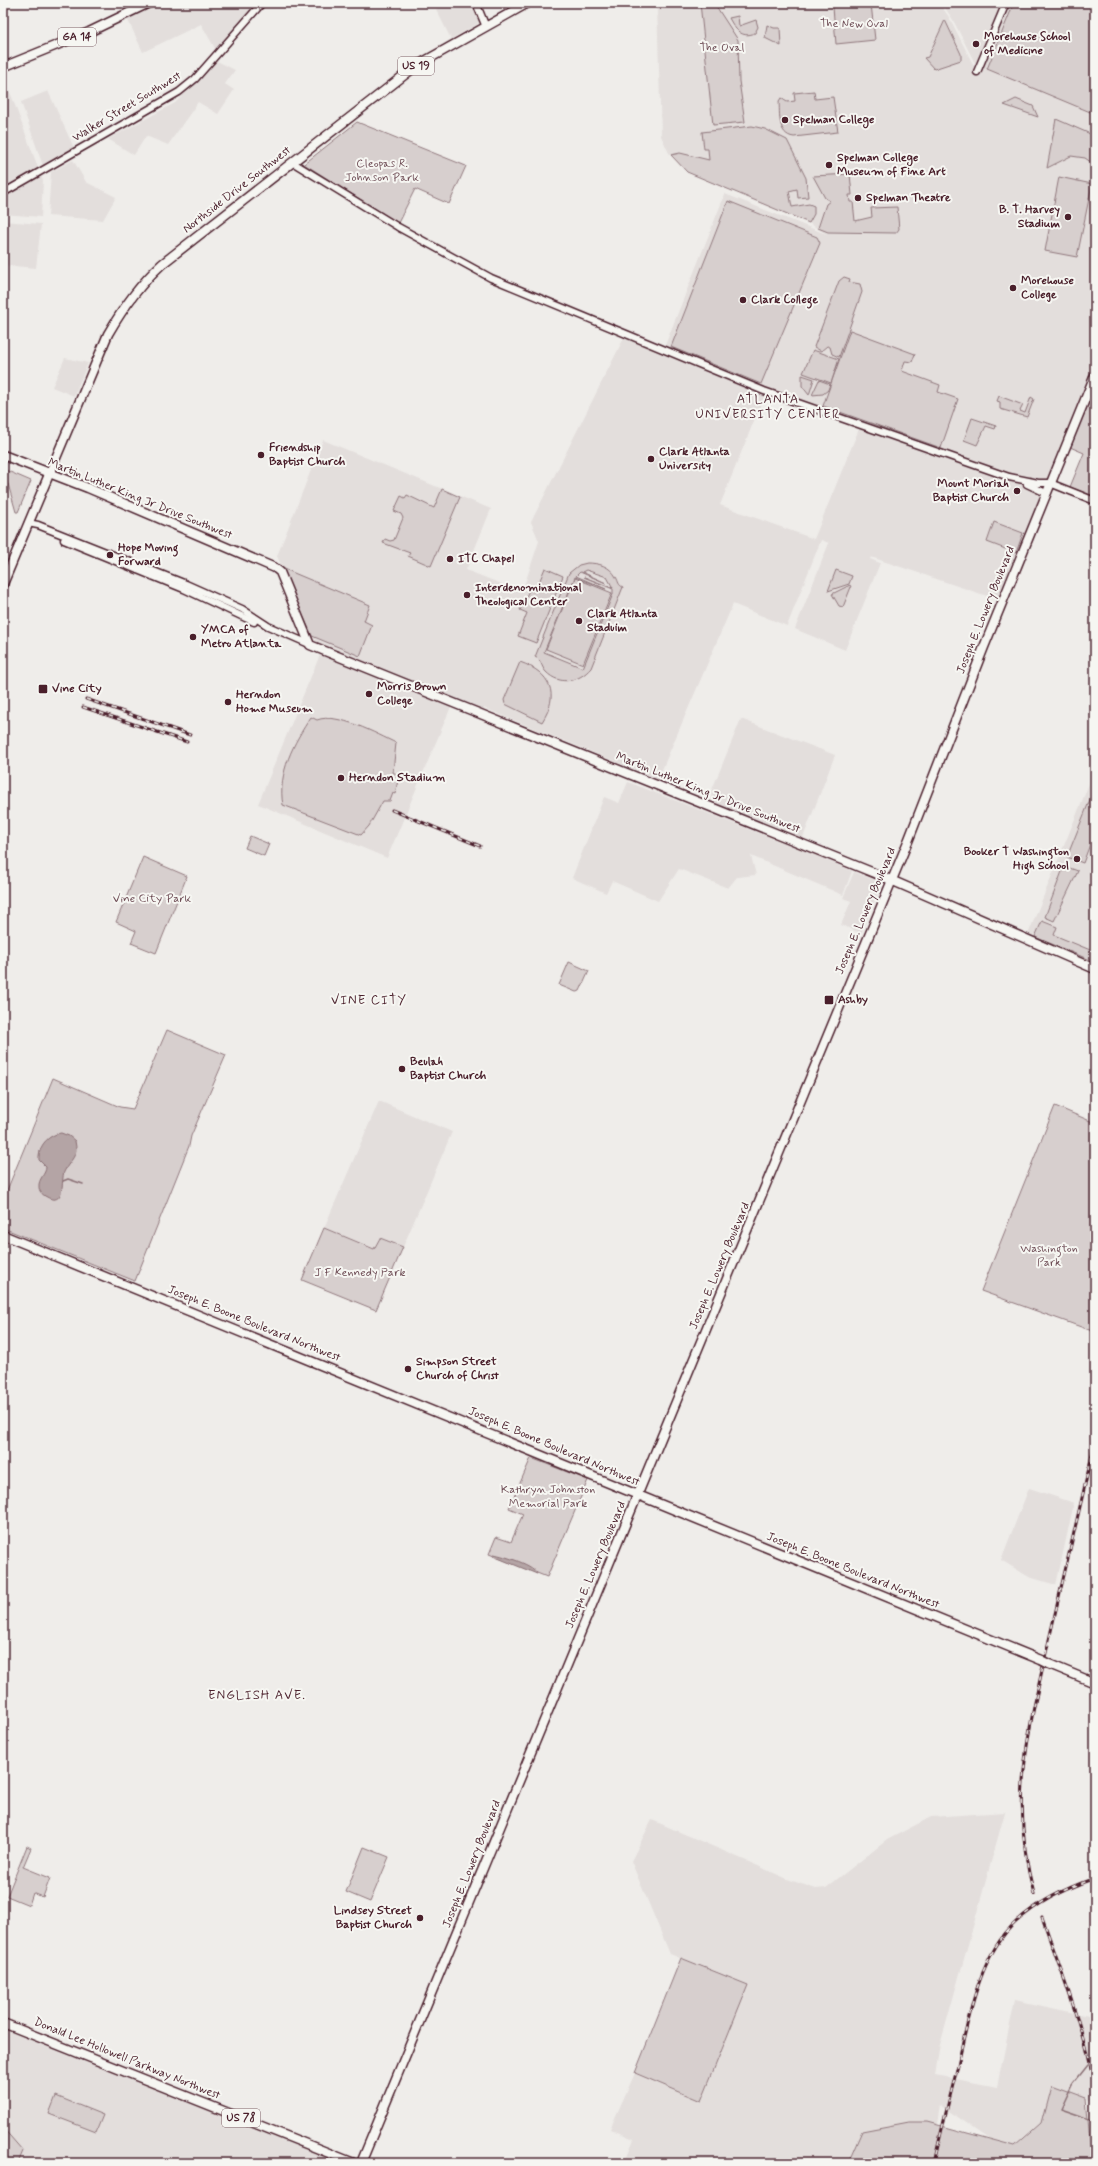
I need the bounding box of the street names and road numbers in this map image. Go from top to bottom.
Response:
road number: GA 14 [58,28,96,46]
road number: US 19 [398,57,434,75]
street label: Walker Street Southwest [69,68,185,146]
street label: Northside Drive Southwest [180,142,295,237]
street label: Martin Luther King Jr Drive Southwest [45,455,235,544]
street label: Joseph E. Lowery Boulevard [953,544,1019,676]
street label: Martin Luther King Jr Drive Southwest [613,749,803,838]
street label: Joseph E. Lowery Boulevard [832,845,900,977]
street label: Joseph E. Lowery Boulevard [686,1200,754,1332]
street label: Joseph E. Boone Boulevard Northwest [165,1282,343,1366]
street label: Joseph E. Boone Boulevard Northwest [466,1403,643,1491]
street label: Joseph E. Lowery Boulevard [562,1499,630,1631]
street label: Joseph E. Boone Boulevard Northwest [764,1529,942,1613]
street label: Joseph E. Lowery Boulevard [439,1798,505,1930]
street label: Donald Lee Hollowell Parkway Northwest [31,2014,223,2104]
road number: US 78 [222,2109,260,2127]

